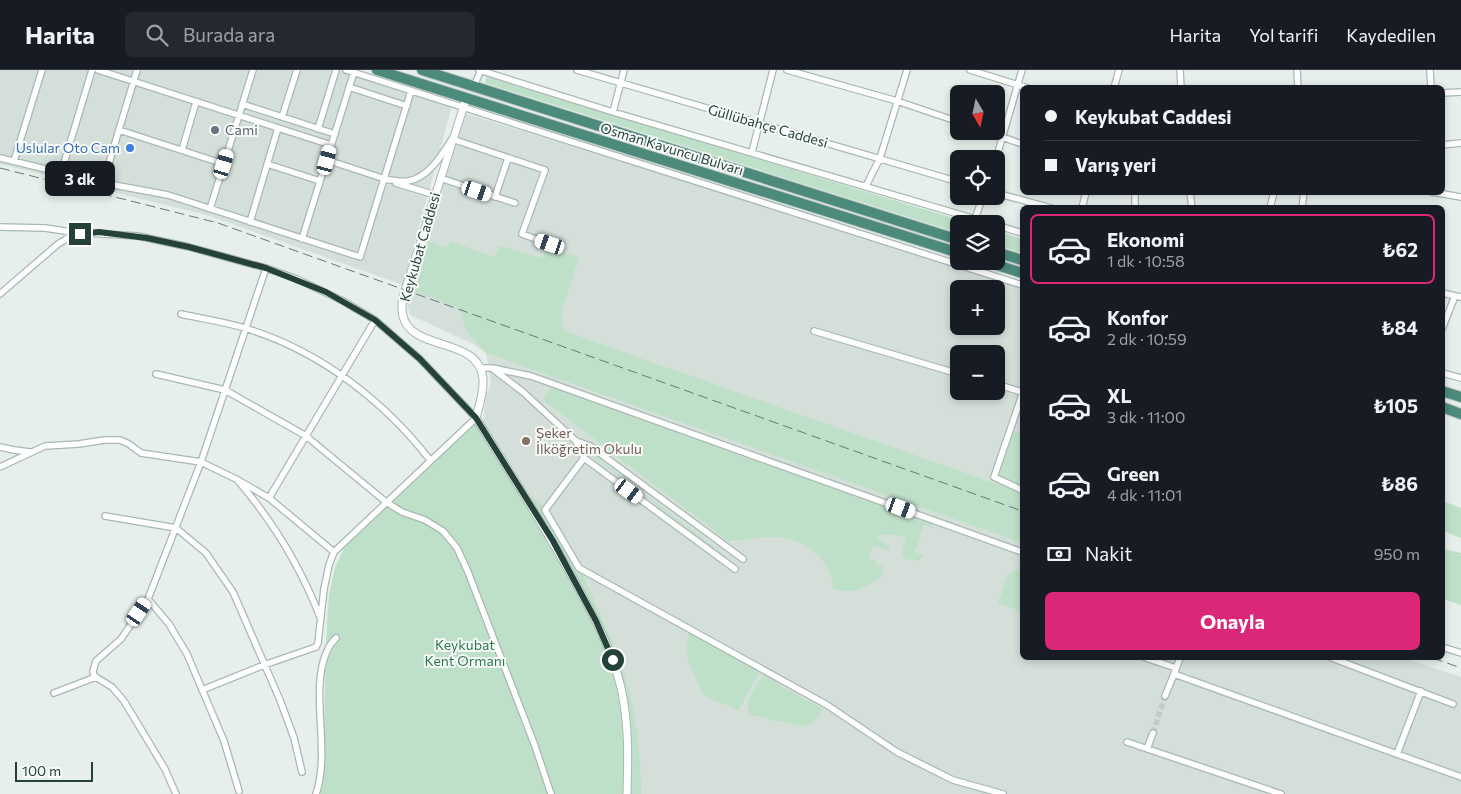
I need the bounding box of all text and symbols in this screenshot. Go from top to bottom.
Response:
search box [125,12,475,57]
text: Harita [25,20,95,49]
icon: search [143,21,171,49]
text: Burada ara [183,23,275,46]
text: Harita [1170,24,1221,46]
text: Yol tarifi [1249,24,1318,46]
text: Kaydedilen [1346,24,1436,46]
north arrow [950,85,1005,140]
map controls [950,85,1005,400]
street label: Güllübahçe Caddesi [706,100,830,151]
text: Keykubat Caddesi [1075,105,1232,128]
street label: Osman Kavuncu Bulvarı [598,119,746,178]
place label: Cami [225,121,258,138]
marker: Cami [209,124,221,136]
place label: Uslular Oto Cam [16,139,120,156]
marker: Uslular Oto Cam [124,142,136,154]
car [315,144,338,176]
car [212,147,235,181]
button: locate [950,150,1005,205]
text: Varış yeri [1075,153,1156,176]
callout: 3 dk [45,161,115,196]
text: 3 dk [65,169,95,188]
car [460,179,493,203]
street label: Keykubat Caddesi [396,190,443,304]
button: layers [950,215,1005,270]
route end [69,223,91,245]
icon: car [1047,227,1092,272]
text: Ekonomi [1107,228,1184,251]
car [533,232,566,256]
text: ₺62 [1382,238,1418,261]
text: 1 dk · 10:58 [1107,251,1185,270]
button: + [950,280,1005,335]
icon: car [1047,305,1092,350]
text: Konfor [1107,306,1168,329]
text: ₺84 [1381,316,1418,339]
text: 2 dk · 10:59 [1107,329,1187,348]
button: − [950,345,1005,400]
icon: car [1047,383,1092,428]
text: XL [1107,384,1132,407]
text: ₺105 [1373,394,1418,417]
text: 3 dk · 11:00 [1107,407,1185,426]
place label: Şeker İlköğretim Okulu [536,424,642,457]
marker: Şeker İlköğretim Okulu [520,435,532,447]
icon: car [1047,461,1092,506]
text: Green [1107,462,1159,485]
text: ₺86 [1381,472,1418,495]
car [612,476,645,506]
text: 4 dk · 11:01 [1107,485,1182,504]
car [884,496,917,520]
icon: cash [1045,540,1073,568]
text: Nakit [1085,542,1132,565]
text: 950 m [1374,544,1420,563]
button: Onayla [1045,592,1420,650]
car [124,595,153,629]
park label: Keykubat Kent Ormanı [425,636,505,669]
route start [602,649,624,671]
scale bar [15,759,92,782]
text: 100 m [22,762,61,779]

